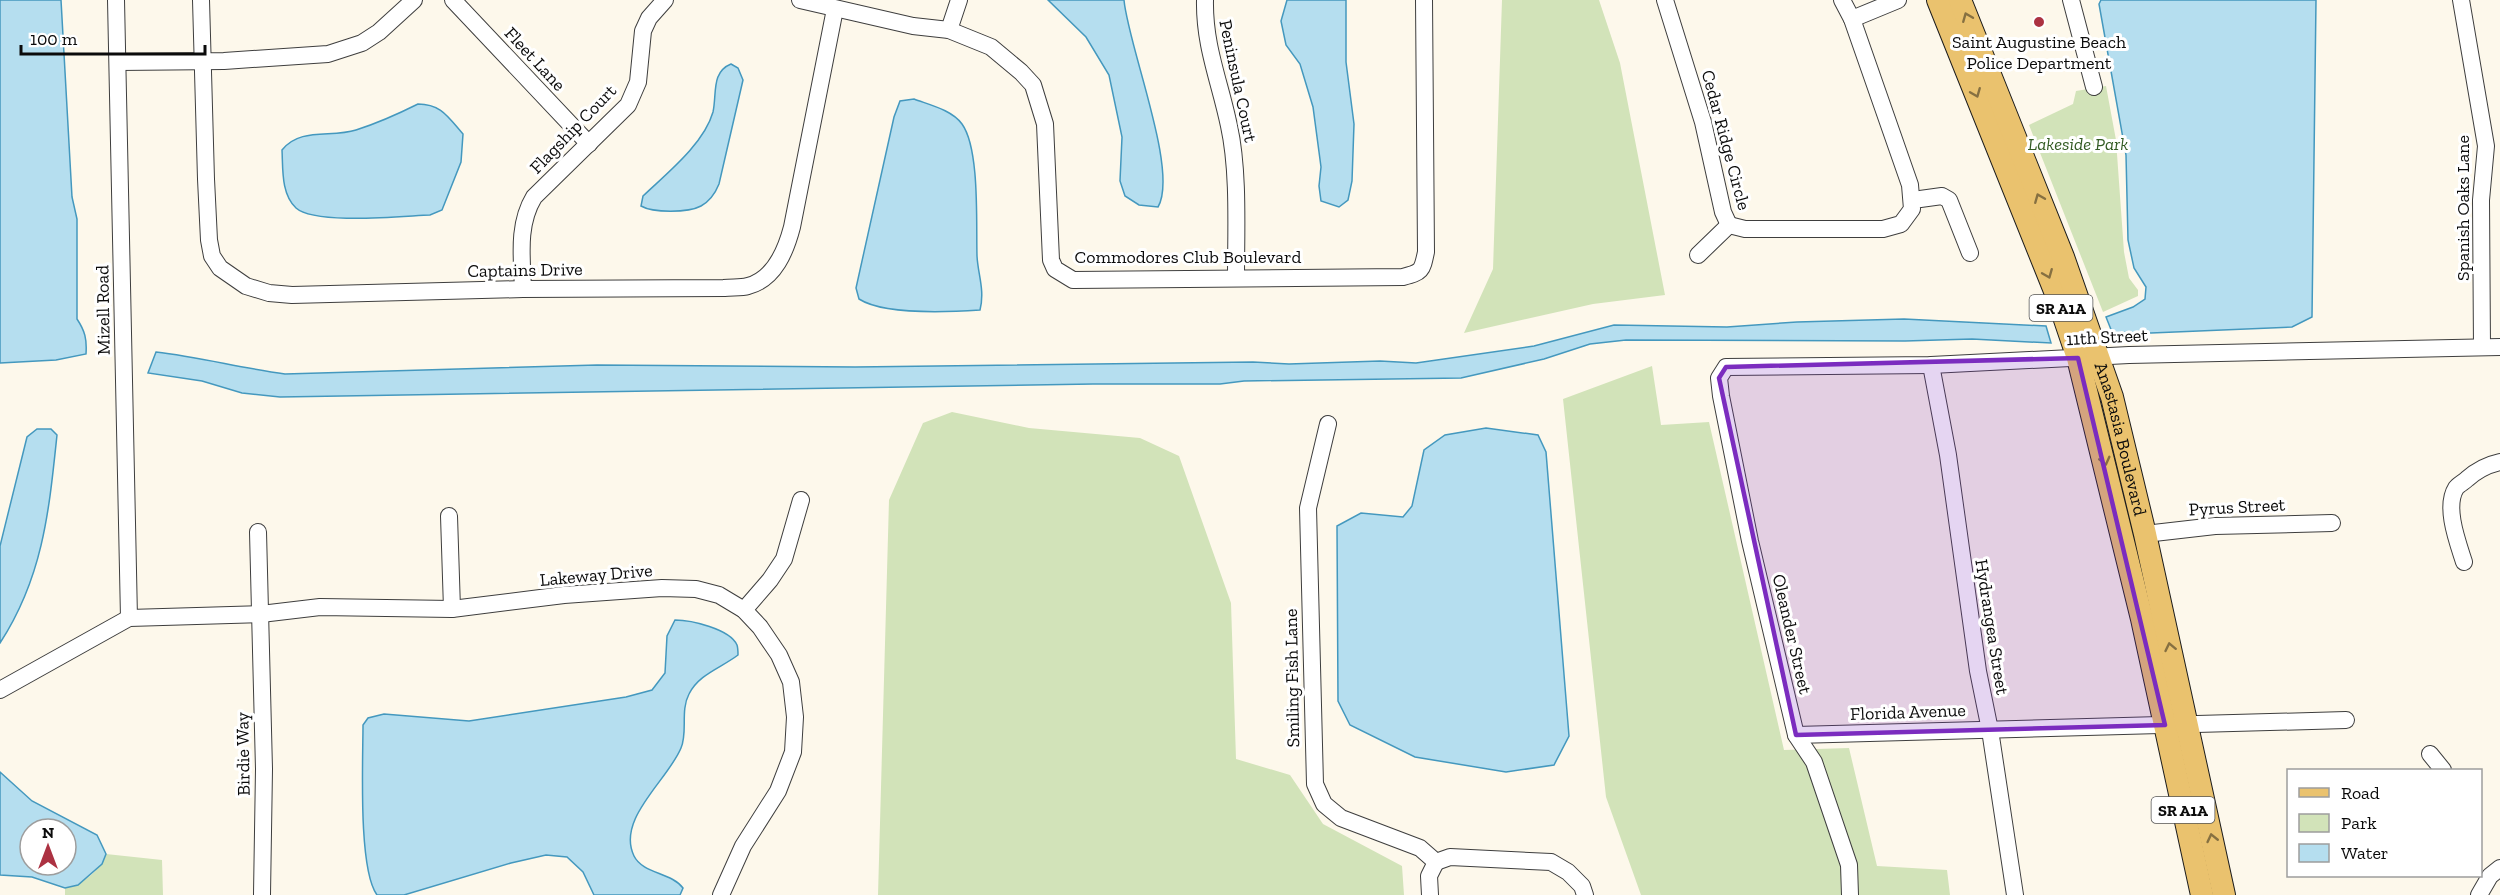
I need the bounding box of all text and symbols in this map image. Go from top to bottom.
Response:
one-way arrow [1962,12,1974,23]
marker: Saint Augustine Beach Police Department [2032,15,2046,29]
scale bar [21,18,206,56]
street label: Peninsula Court [1214,18,1262,145]
street label: Fleet Lane [500,22,570,96]
text: 100 m [30,28,78,50]
place label: Saint Augustine Beach Police Department [1952,31,2126,74]
street label: Cedar Ridge Circle [1697,67,1755,213]
street label: Flagship Court [525,80,621,178]
one-way arrow [1969,87,1981,98]
park label: Lakeside Park [2028,133,2128,155]
street label: Spanish Oaks Lane [2452,135,2474,281]
one-way arrow [2034,193,2047,204]
street label: Commodores Club Boulevard [1075,246,1302,268]
street label: Captains Drive [467,258,583,282]
street label: Mizell Road [91,265,115,355]
one-way arrow [2041,268,2053,279]
road number: SR A1A [2030,295,2092,321]
street label: 11th Street [2065,324,2149,350]
street label: Anastasia Boulevard [2090,359,2151,518]
one-way arrow [2097,455,2110,465]
street label: Pyrus Street [2188,493,2286,521]
street label: Hydrangea Street [1970,558,2014,697]
street label: Lakeway Drive [539,559,653,591]
street label: Oleander Street [1768,572,1817,696]
street label: Smiling Fish Lane [1280,609,1304,747]
one-way arrow [2164,643,2177,653]
street label: Florida Avenue [1850,699,1966,725]
street label: Birdie Way [231,711,255,796]
legend [2287,769,2482,877]
text: Road [2341,782,2380,804]
road number: SR A1A [2152,797,2214,823]
text: Park [2341,812,2377,834]
north arrow [18,817,78,877]
text: N [42,823,54,842]
one-way arrow [2206,833,2219,843]
text: Water [2341,842,2388,864]

